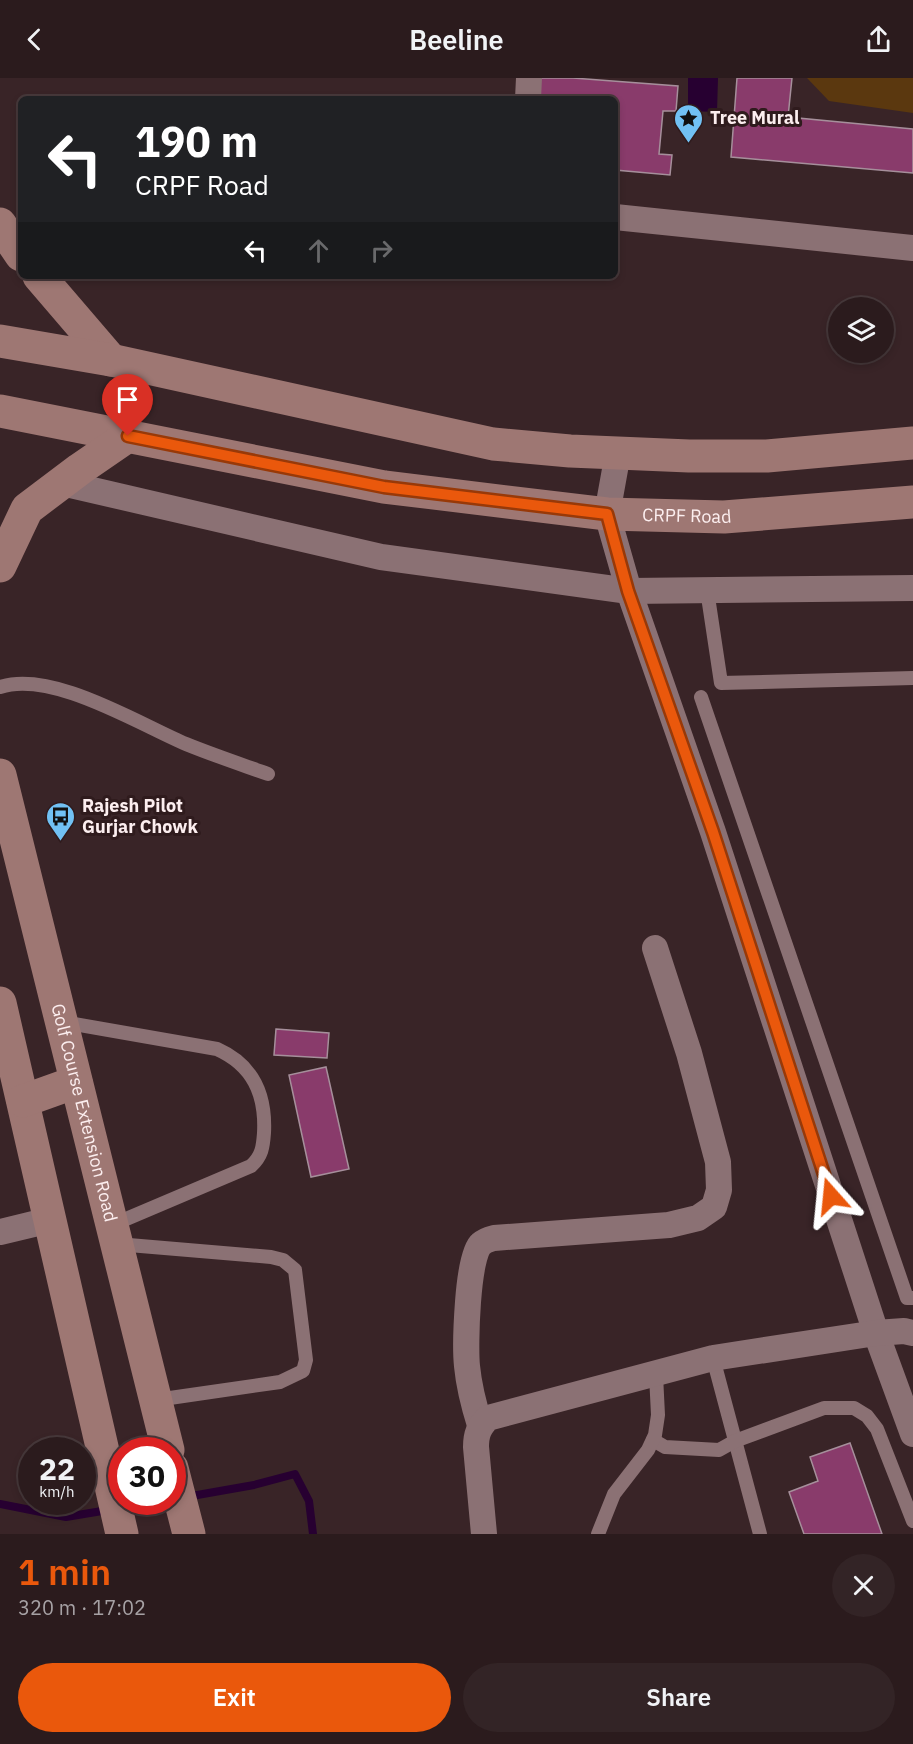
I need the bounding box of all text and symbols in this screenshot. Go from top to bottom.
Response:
text: Beeline [409,22,504,57]
icon: back [18,23,51,56]
icon: share [862,23,895,56]
place icon: Tree Mural [673,102,705,144]
place label: Tree Mural [710,106,800,129]
text: 190 m [135,114,258,169]
icon: left [36,120,114,198]
text: CRPF Road [135,167,269,202]
icon: left [239,234,272,267]
icon: ahead [302,234,335,267]
icon: right [365,234,398,267]
map controls [828,297,894,363]
button: layers [828,297,894,363]
pin [102,374,153,436]
icon: arrive [111,383,144,416]
street label: CRPF Road [642,503,732,528]
place label: Rajesh Pilot Gurjar Chowk [82,794,198,838]
bus stop icon: Rajesh Pilot Gurjar Chowk [45,800,77,842]
street label: Golf Course Extension Road [46,1001,123,1224]
position arrow [799,1164,863,1228]
speed limit sign: 30 [108,1437,186,1515]
text: 22 [39,1449,75,1488]
text: km/h [39,1482,75,1501]
text: 1 min [18,1548,111,1595]
button: close [832,1554,895,1617]
text: 320 m · 17:02 [18,1594,146,1621]
button: Exit [18,1663,451,1732]
button: Share [463,1663,895,1732]

